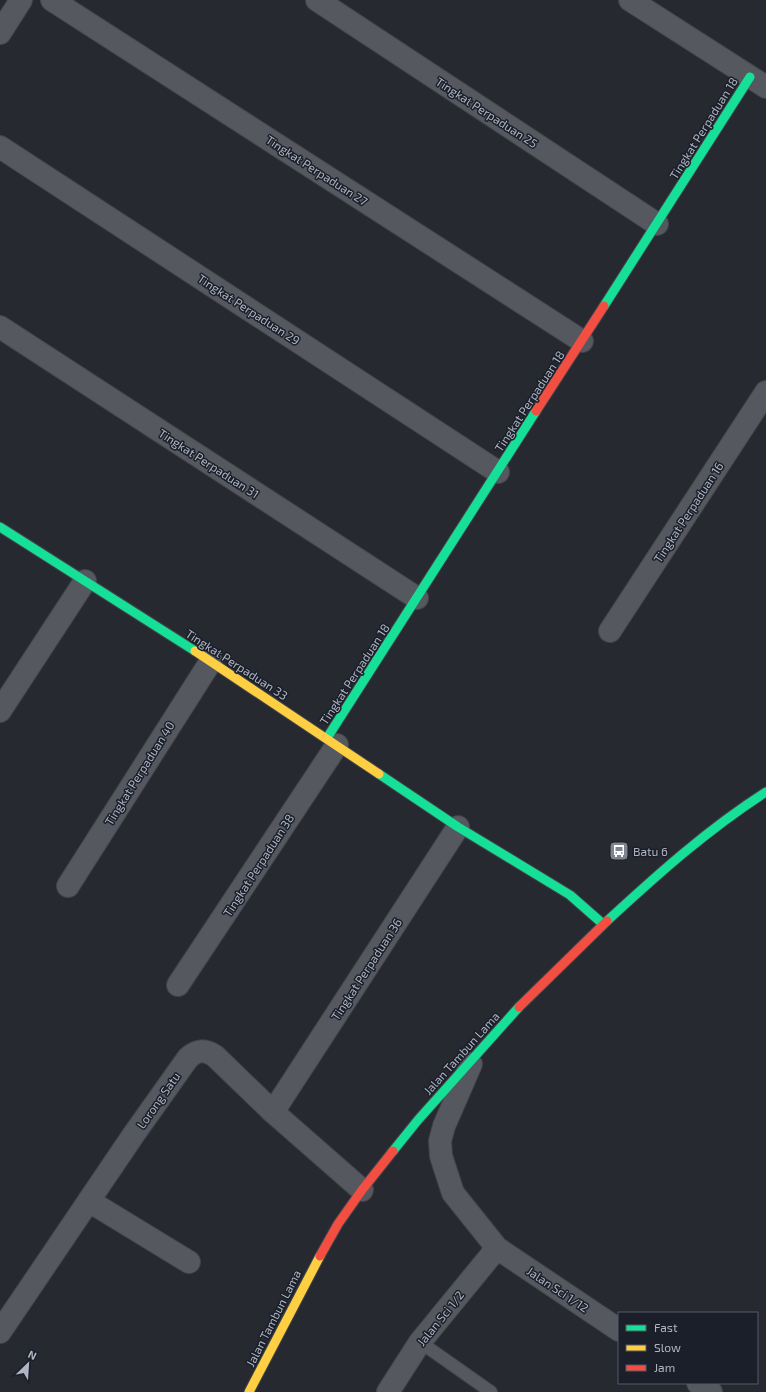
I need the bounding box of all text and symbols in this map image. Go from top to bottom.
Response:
street label: Tingkat Perpaduan 25 [433,74,541,150]
street label: Tingkat Perpaduan 18 [666,75,740,181]
street label: Tingkat Perpaduan 27 [264,132,370,208]
street label: Tingkat Perpaduan 29 [195,271,303,347]
street label: Tingkat Perpaduan 18 [491,348,567,454]
street label: Tingkat Perpaduan 31 [156,425,262,501]
street label: Tingkat Perpaduan 16 [650,459,726,565]
street label: Tingkat Perpaduan 18 [316,621,392,727]
street label: Tingkat Perpaduan 33 [183,626,291,702]
street label: Tingkat Perpaduan 40 [101,718,177,828]
street label: Tingkat Perpaduan 38 [220,811,296,919]
bus stop icon: Batu 6 [608,840,630,862]
place label: Batu 6 [633,844,668,858]
street label: Tingkat Perpaduan 36 [328,915,404,1023]
street label: Jalan Tambun Lama [420,1009,502,1097]
street label: Lorong Satu [133,1069,183,1131]
street label: Jalan Sci 1/12 [525,1263,592,1315]
street label: Jalan Tambun Lama [243,1267,303,1369]
street label: Jalan Sci 1/2 [414,1288,467,1348]
legend [618,1312,758,1384]
text: Fast [654,1320,678,1334]
text: Slow [654,1340,681,1354]
north arrow [8,1344,48,1384]
text: N [26,1347,39,1362]
text: Jam [654,1360,675,1374]

